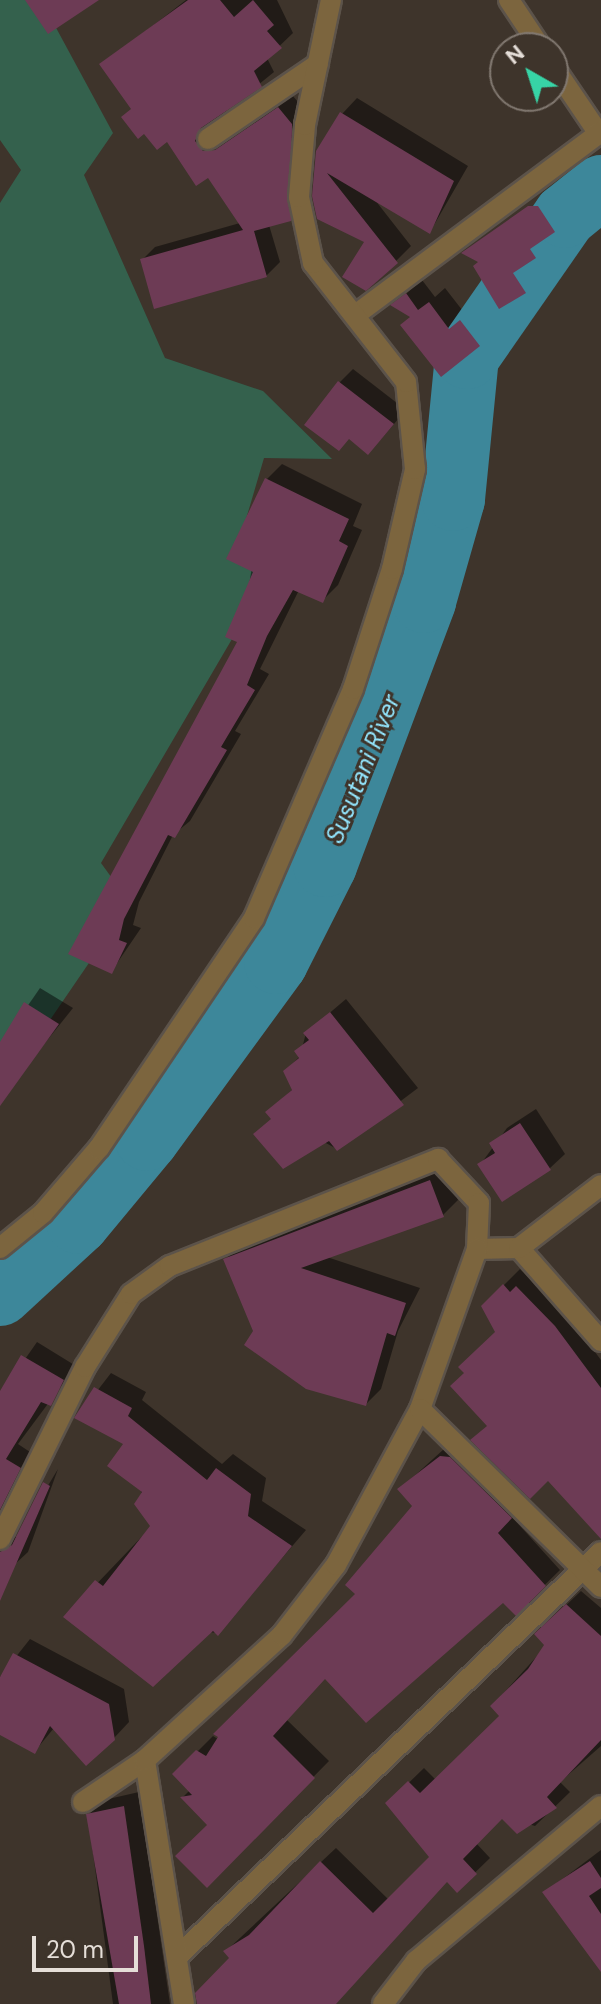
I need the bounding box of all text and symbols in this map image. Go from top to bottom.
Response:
north arrow [489,32,569,112]
text: N [499,38,530,71]
water label: Susutani River [320,690,406,848]
scale bar [36,1920,142,1970]
text: 20 m [46,1934,104,1965]

